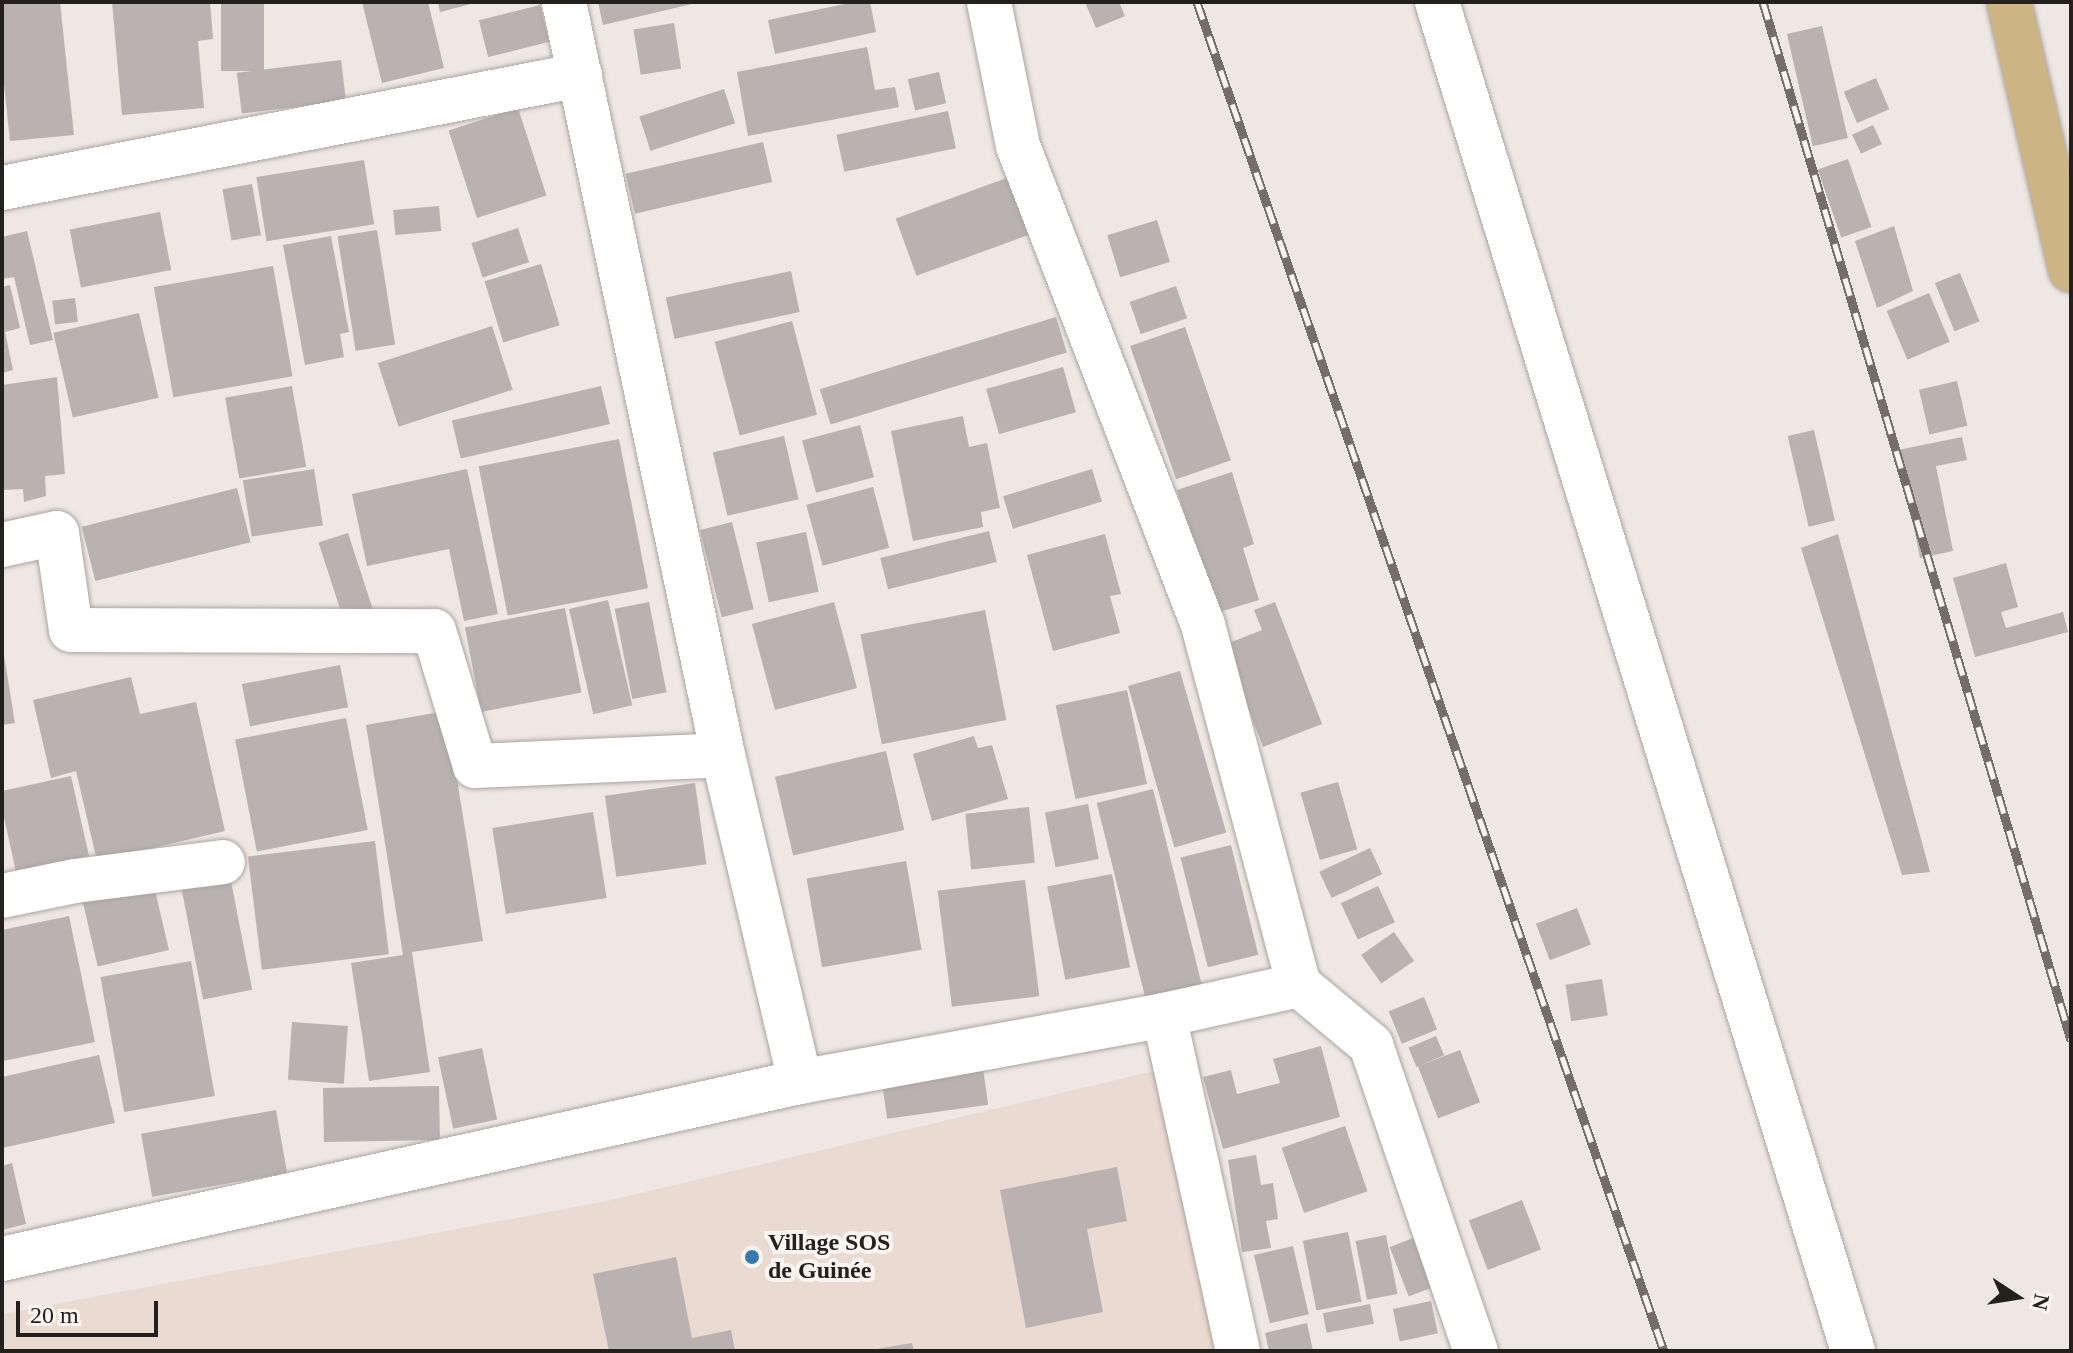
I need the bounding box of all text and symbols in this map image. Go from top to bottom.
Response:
place label: Village SOS de Guinée [768,1229,890,1285]
marker: Village SOS de Guinée [743,1248,761,1266]
north arrow [1977,1257,2057,1337]
scale bar [20,1285,162,1335]
text: N [2027,1292,2055,1312]
text: 20 m [30,1302,79,1328]

